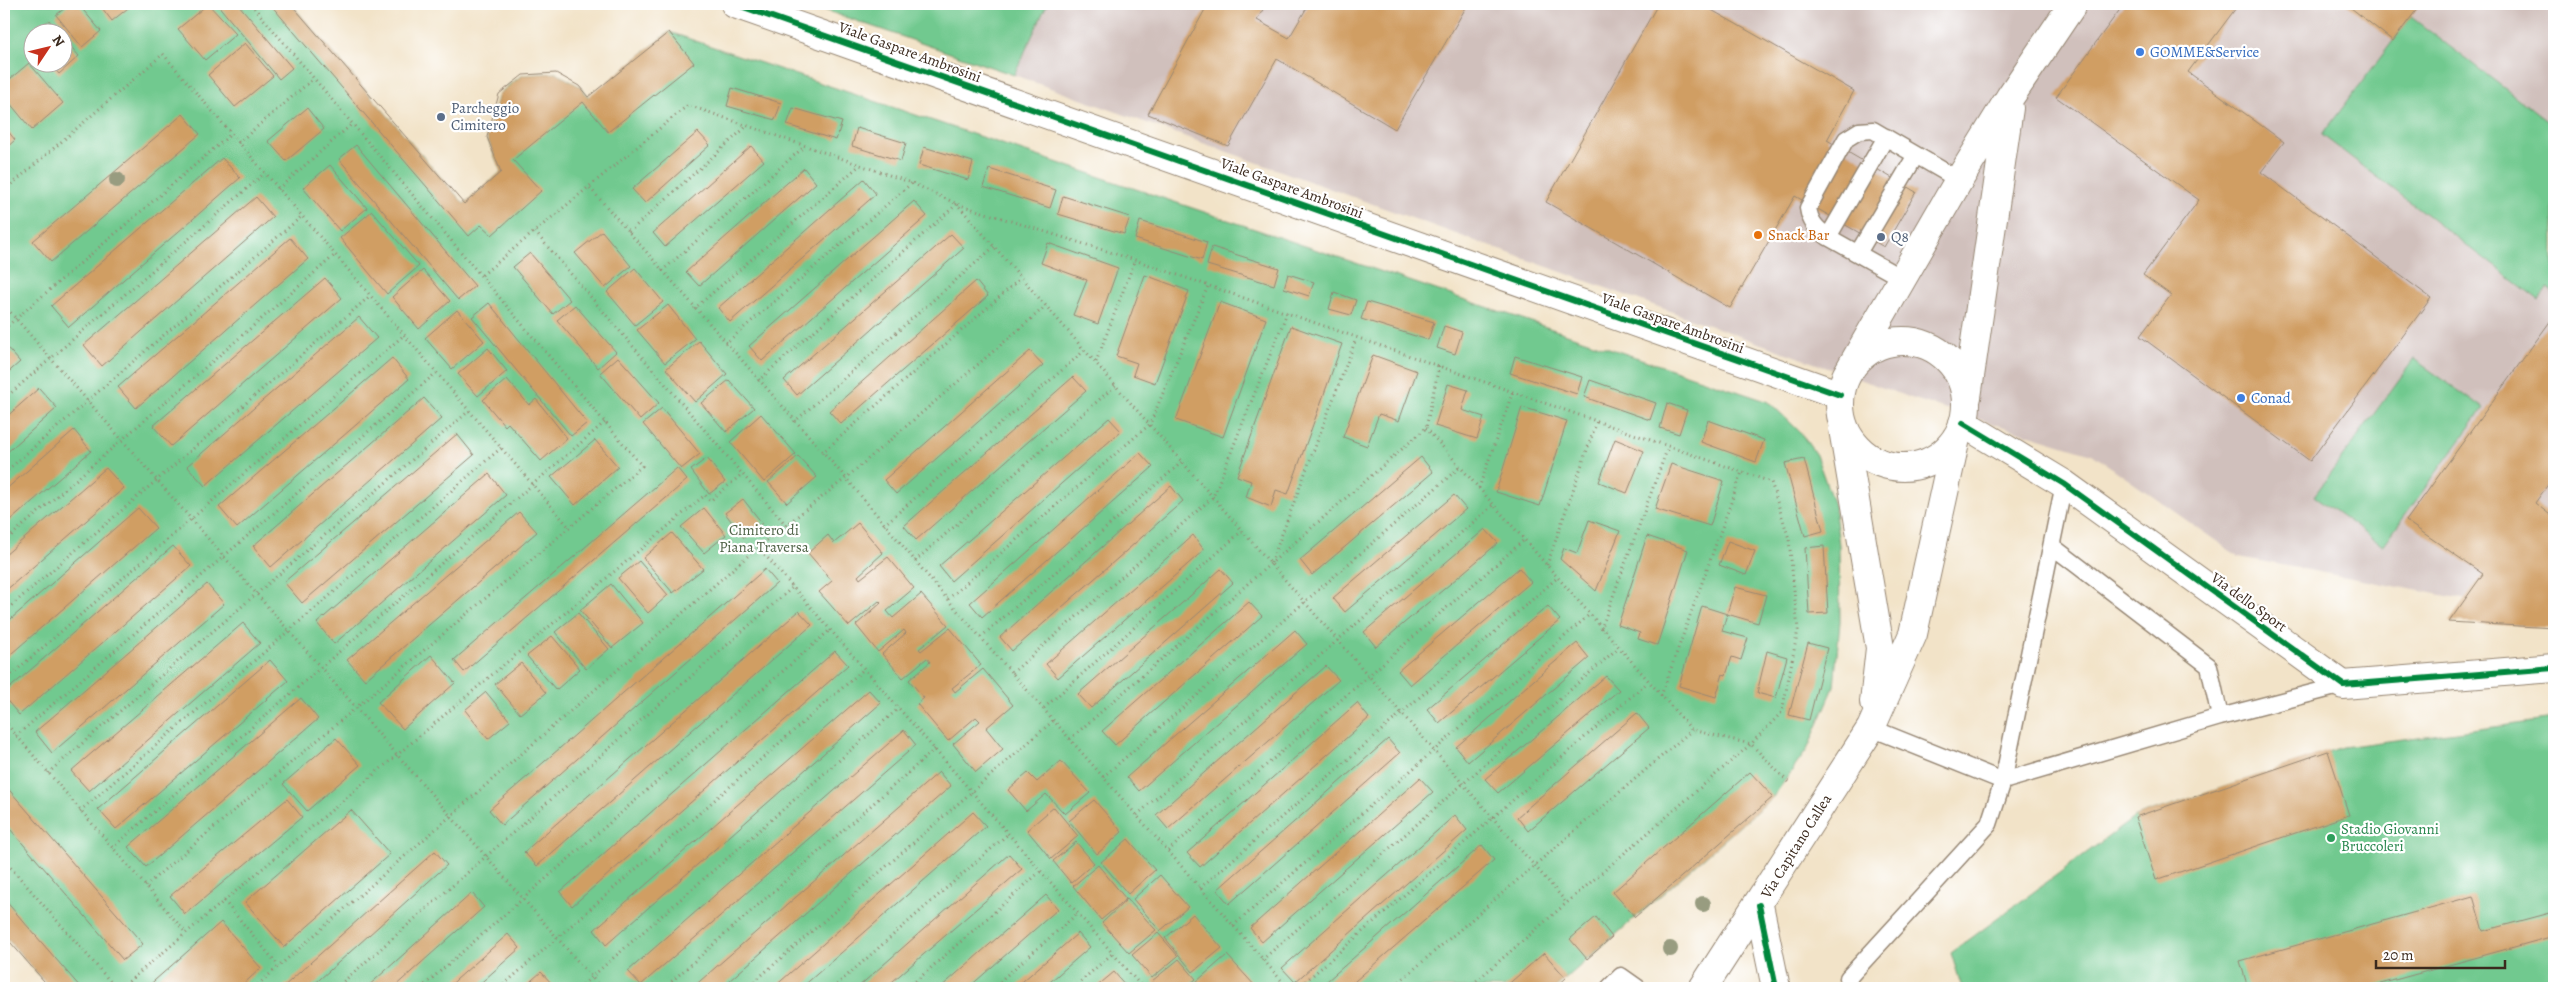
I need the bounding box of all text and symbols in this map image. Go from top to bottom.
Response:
street label: Viale Gaspare Ambrosini [835,17,984,87]
north arrow [22,22,72,72]
text: N [48,31,69,50]
place label: GOMME&Service [2150,42,2260,62]
marker: GOMME&Service [2134,46,2146,58]
place label: Parcheggio Cimitero [451,98,519,135]
marker: Parcheggio Cimitero [435,111,447,123]
street label: Viale Gaspare Ambrosini [1217,153,1366,223]
place label: Snack Bar [1768,225,1830,245]
place label: Q8 [1891,227,1909,247]
marker: Snack Bar [1752,229,1764,241]
marker: Q8 [1875,231,1887,243]
street label: Viale Gaspare Ambrosini [1598,288,1747,358]
place label: Conad [2251,388,2292,408]
marker: Conad [2235,392,2247,404]
park label: Cimitero di Piana Traversa [719,520,809,557]
street label: Via dello Sport [2206,567,2291,636]
street label: Via Capitano Callea [1755,790,1836,903]
place label: Stadio Giovanni Bruccoleri [2341,819,2439,856]
marker: Stadio Giovanni Bruccoleri [2325,832,2337,844]
scale bar [2376,937,2504,969]
text: 20 m [2383,945,2414,965]

